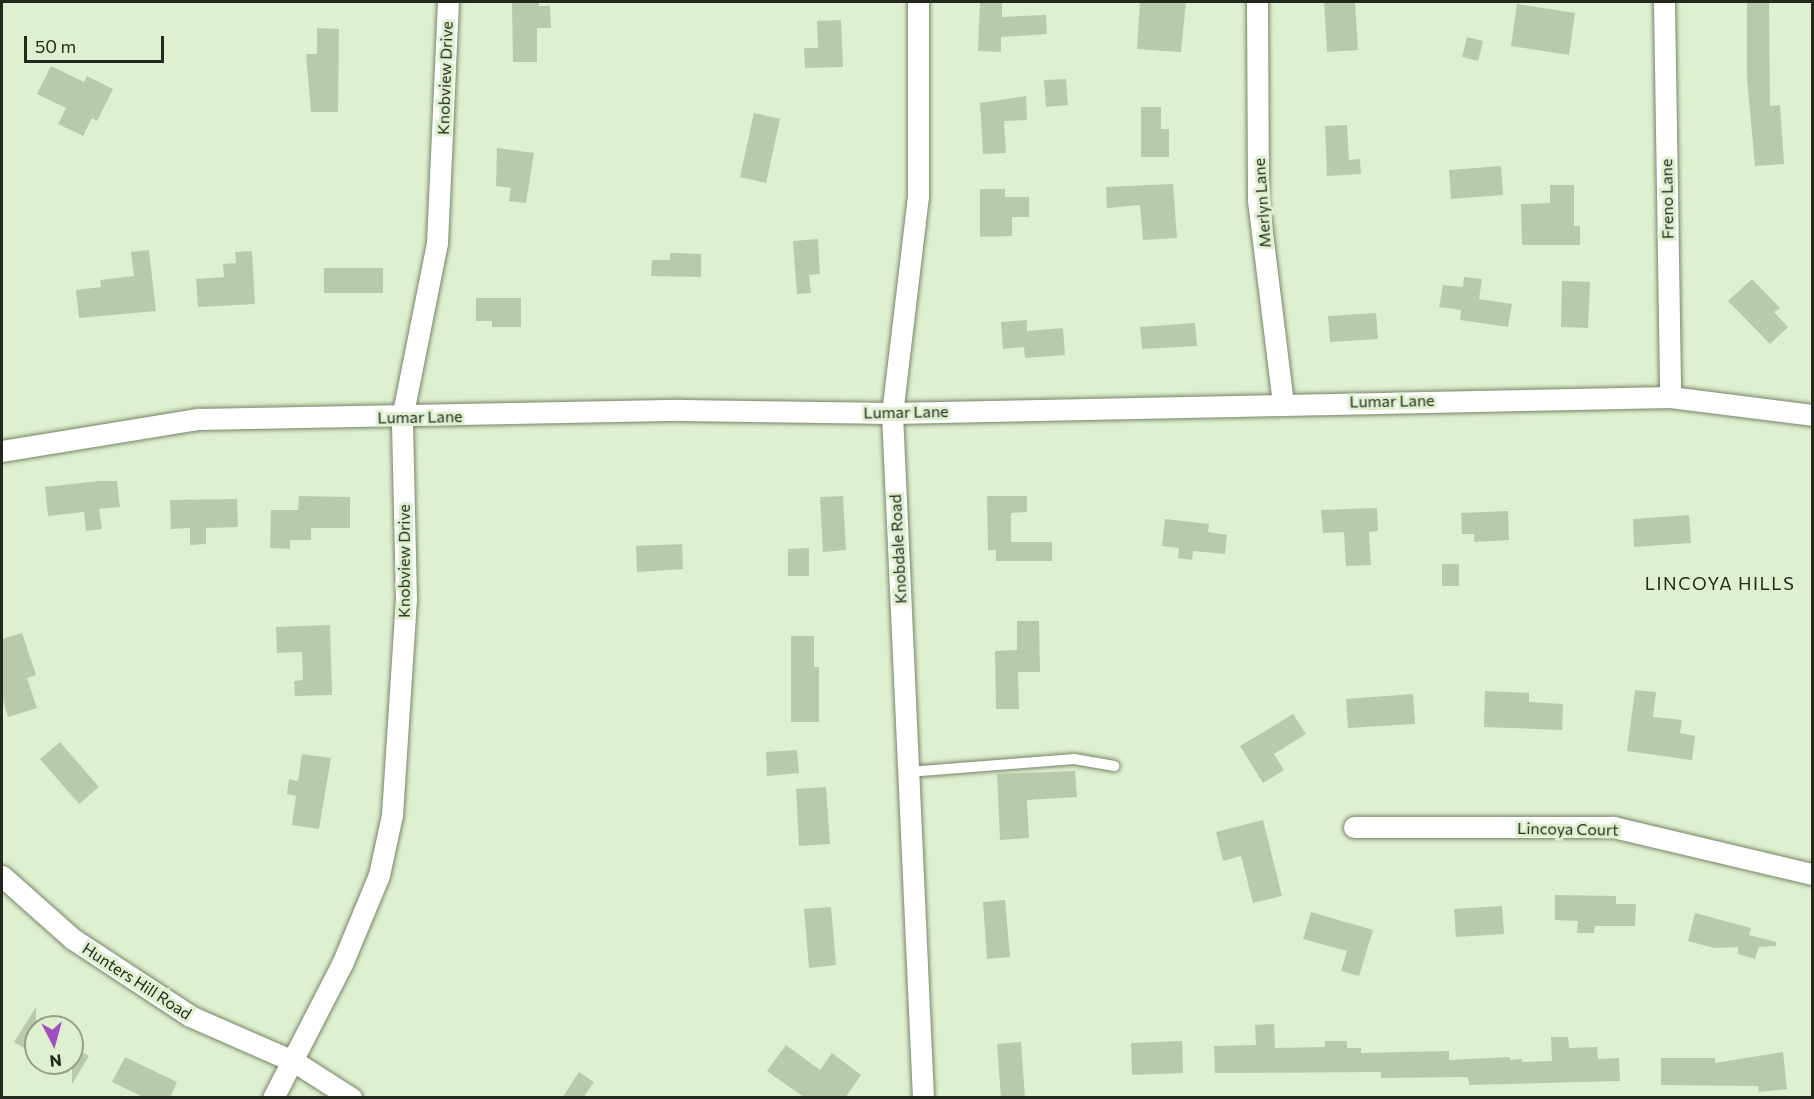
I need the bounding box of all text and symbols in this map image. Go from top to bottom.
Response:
street label: Knobview Drive [433,21,457,135]
scale bar [27,24,166,62]
text: 50 m [35,35,76,57]
street label: Merlyn Lane [1249,158,1275,248]
street label: Freno Lane [1657,159,1677,239]
street label: Lumar Lane [1349,391,1435,411]
street label: Lumar Lane [863,402,949,422]
street label: Lumar Lane [377,407,463,427]
street label: Knobdale Road [886,494,910,604]
street label: Knobview Drive [394,504,414,618]
district label: LINCOYA HILLS [1645,572,1795,594]
street label: Lincoya Court [1517,819,1619,839]
street label: Hunters Hill Road [79,939,195,1023]
north arrow [24,1015,84,1075]
text: N [49,1051,63,1071]

